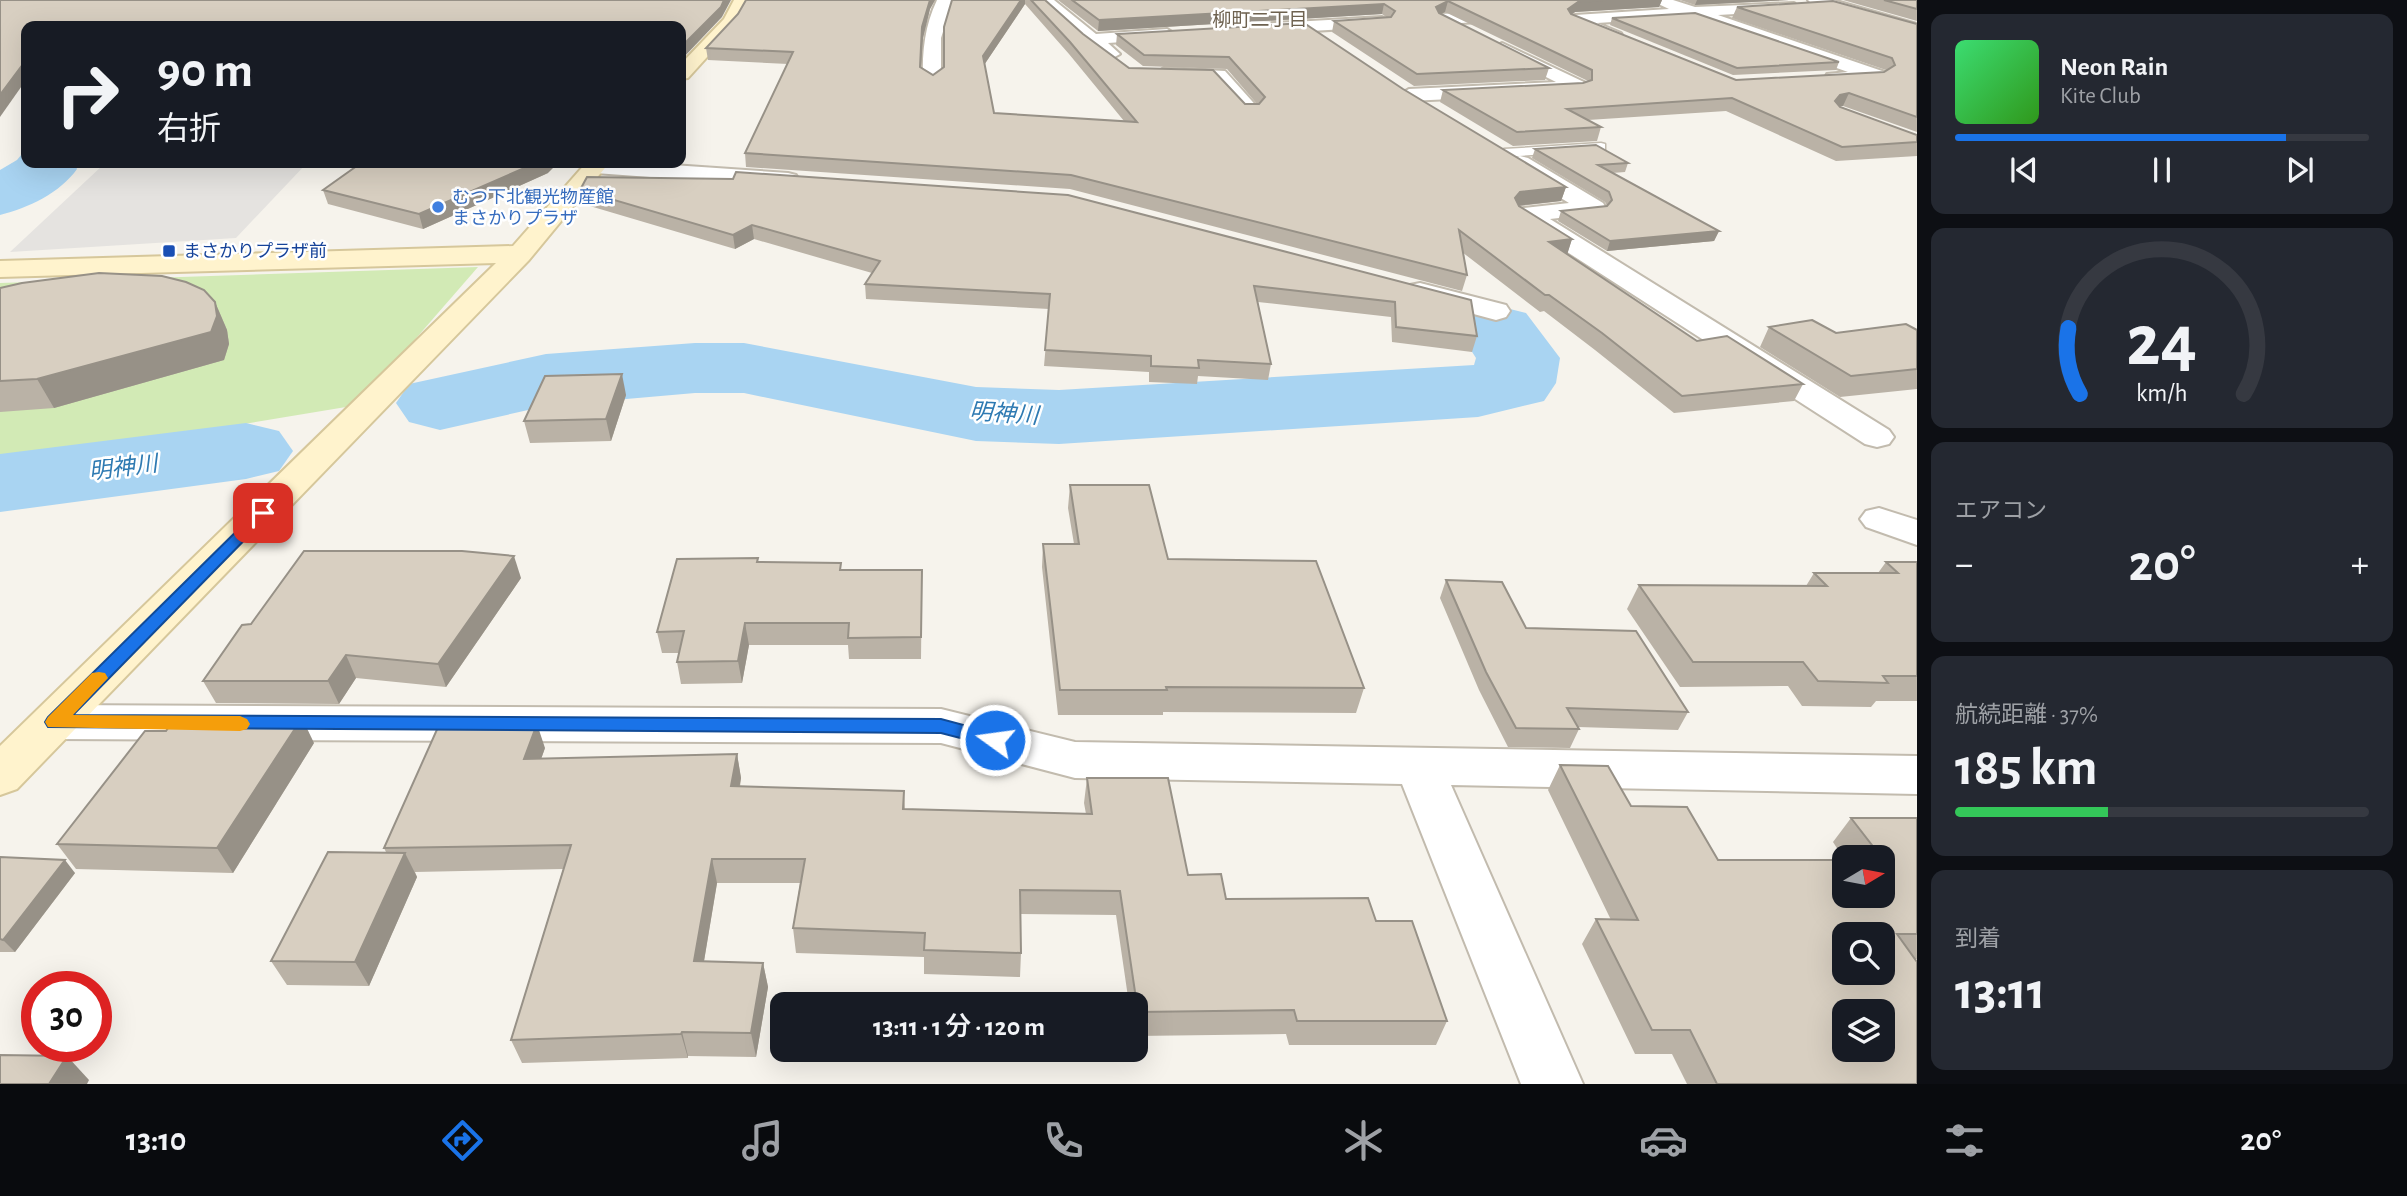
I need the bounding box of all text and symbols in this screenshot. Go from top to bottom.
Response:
district label: 柳町二丁目 [1212,9,1308,30]
text: 90 m [157,47,253,96]
icon: right [42,49,133,140]
text: Neon Rain [2060,54,2168,80]
text: Kite Club [2060,85,2141,108]
text: 右折 [157,113,221,145]
icon: previous [2005,151,2043,189]
icon: pause [2143,151,2181,189]
icon: next [2281,151,2319,189]
place label: むつ下北観光物産館 まさかりプラザ [452,187,614,228]
marker: むつ下北観光物産館 まさかりプラザ [430,199,446,215]
place label: まさかりプラザ前 [183,241,327,261]
marker: まさかりプラザ前 [161,243,177,259]
text: 24 [2127,306,2197,379]
text: km/h [2136,381,2188,406]
water label: 明神川 [969,399,1042,429]
water label: 明神川 [87,451,162,484]
pin [233,483,293,543]
icon: arrive [244,494,282,532]
text: エアコン [1955,500,2047,523]
text: 20° [2129,538,2195,590]
text: − [1955,546,1973,584]
text: + [2351,546,2369,584]
position arrow [958,703,1032,777]
text: 航続距離 · 37% [1955,704,2098,727]
text: 185 km [1955,742,2097,794]
north arrow [1832,845,1895,908]
map controls [1832,845,1895,1062]
button: search [1832,922,1895,985]
text: 到着 [1955,928,2001,951]
text: 13:11 [1955,966,2045,1018]
speed limit sign: 30 [21,971,112,1062]
button: layers [1832,999,1895,1062]
text: 13:11 · 1 分 · 120 m [873,1014,1045,1040]
icon: directions [438,1116,487,1165]
icon: music [738,1116,787,1165]
icon: phone [1039,1116,1088,1165]
icon: climate [1339,1116,1388,1165]
icon: car [1639,1116,1688,1165]
icon: filters [1940,1116,1989,1165]
text: 13:10 [126,1124,187,1156]
text: 20° [2240,1124,2281,1156]

